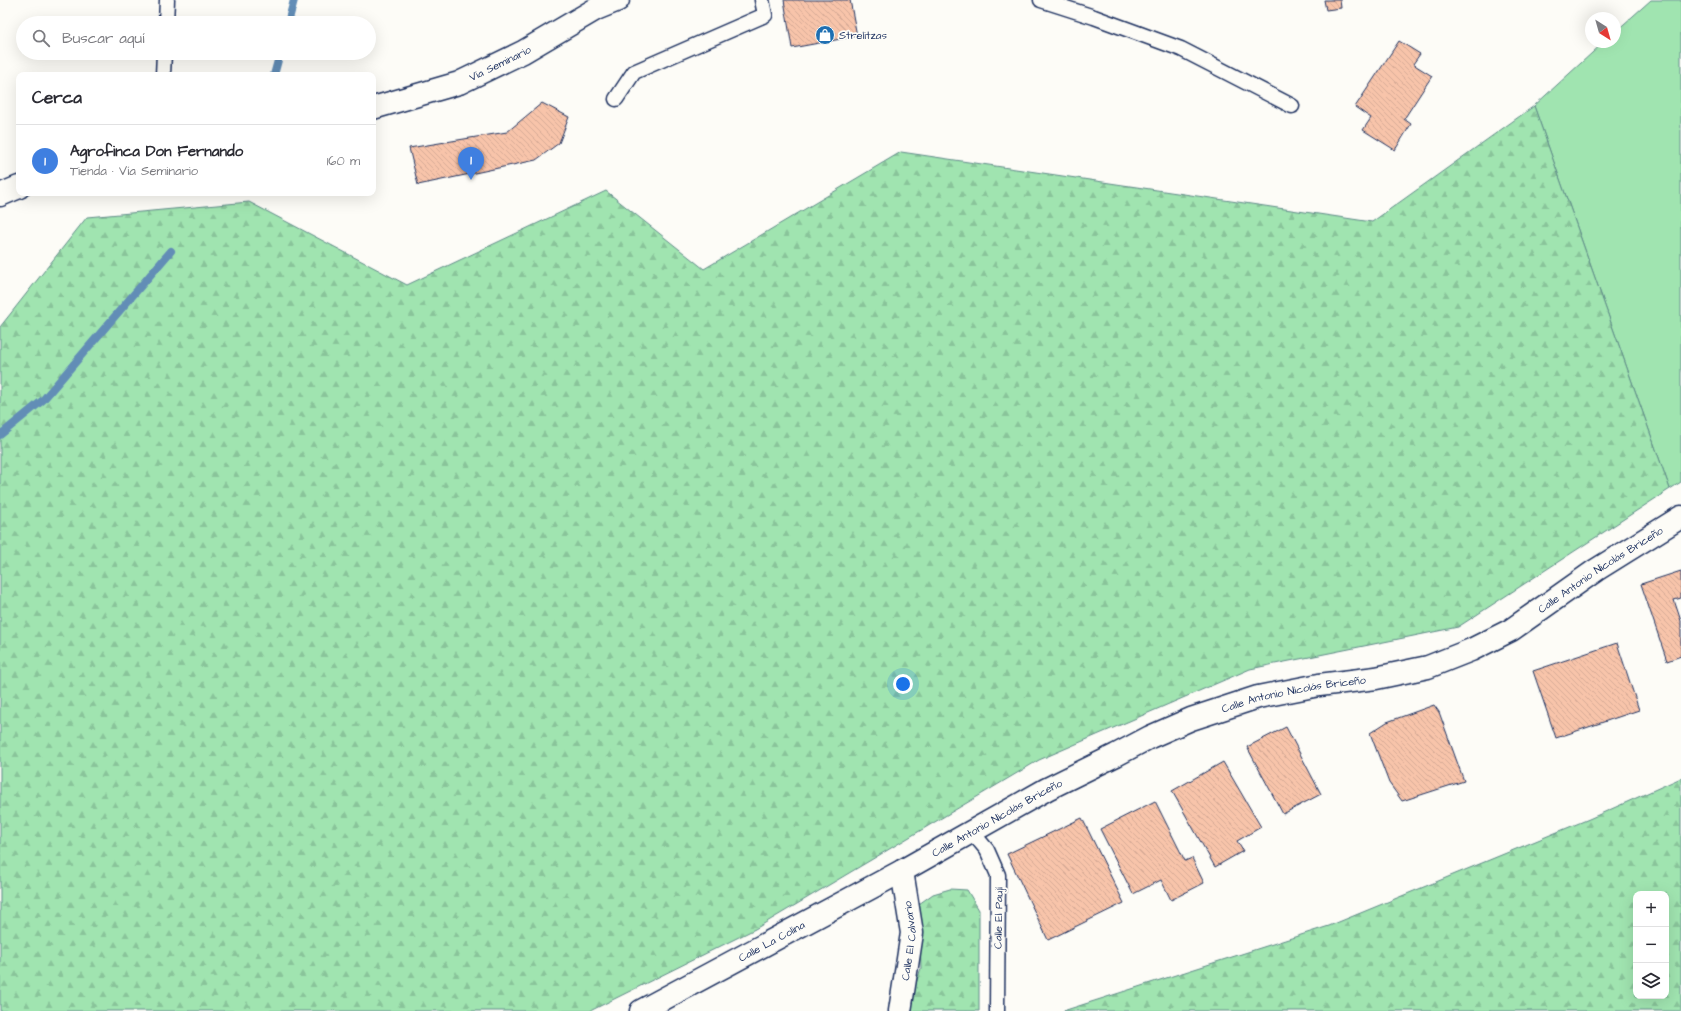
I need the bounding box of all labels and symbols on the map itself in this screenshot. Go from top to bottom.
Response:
north arrow [1585,12,1621,48]
shop icon: Strelitzas [814,24,836,46]
place label: Strelitzas [839,28,887,43]
street label: Vía Seminario [467,42,534,85]
pin: 1 [458,147,484,180]
street label: Calle Antonio Nicolás Briceño [1535,523,1667,617]
street label: Calle Antonio Nicolás Briceño [1220,672,1368,717]
your location [893,674,913,694]
street label: Calle Antonio Nicolás Briceño [929,775,1066,861]
street label: Calle El Paují [990,887,1007,949]
street label: Calle El Calvario [898,899,920,982]
street label: Calle La Colina [736,917,808,965]

